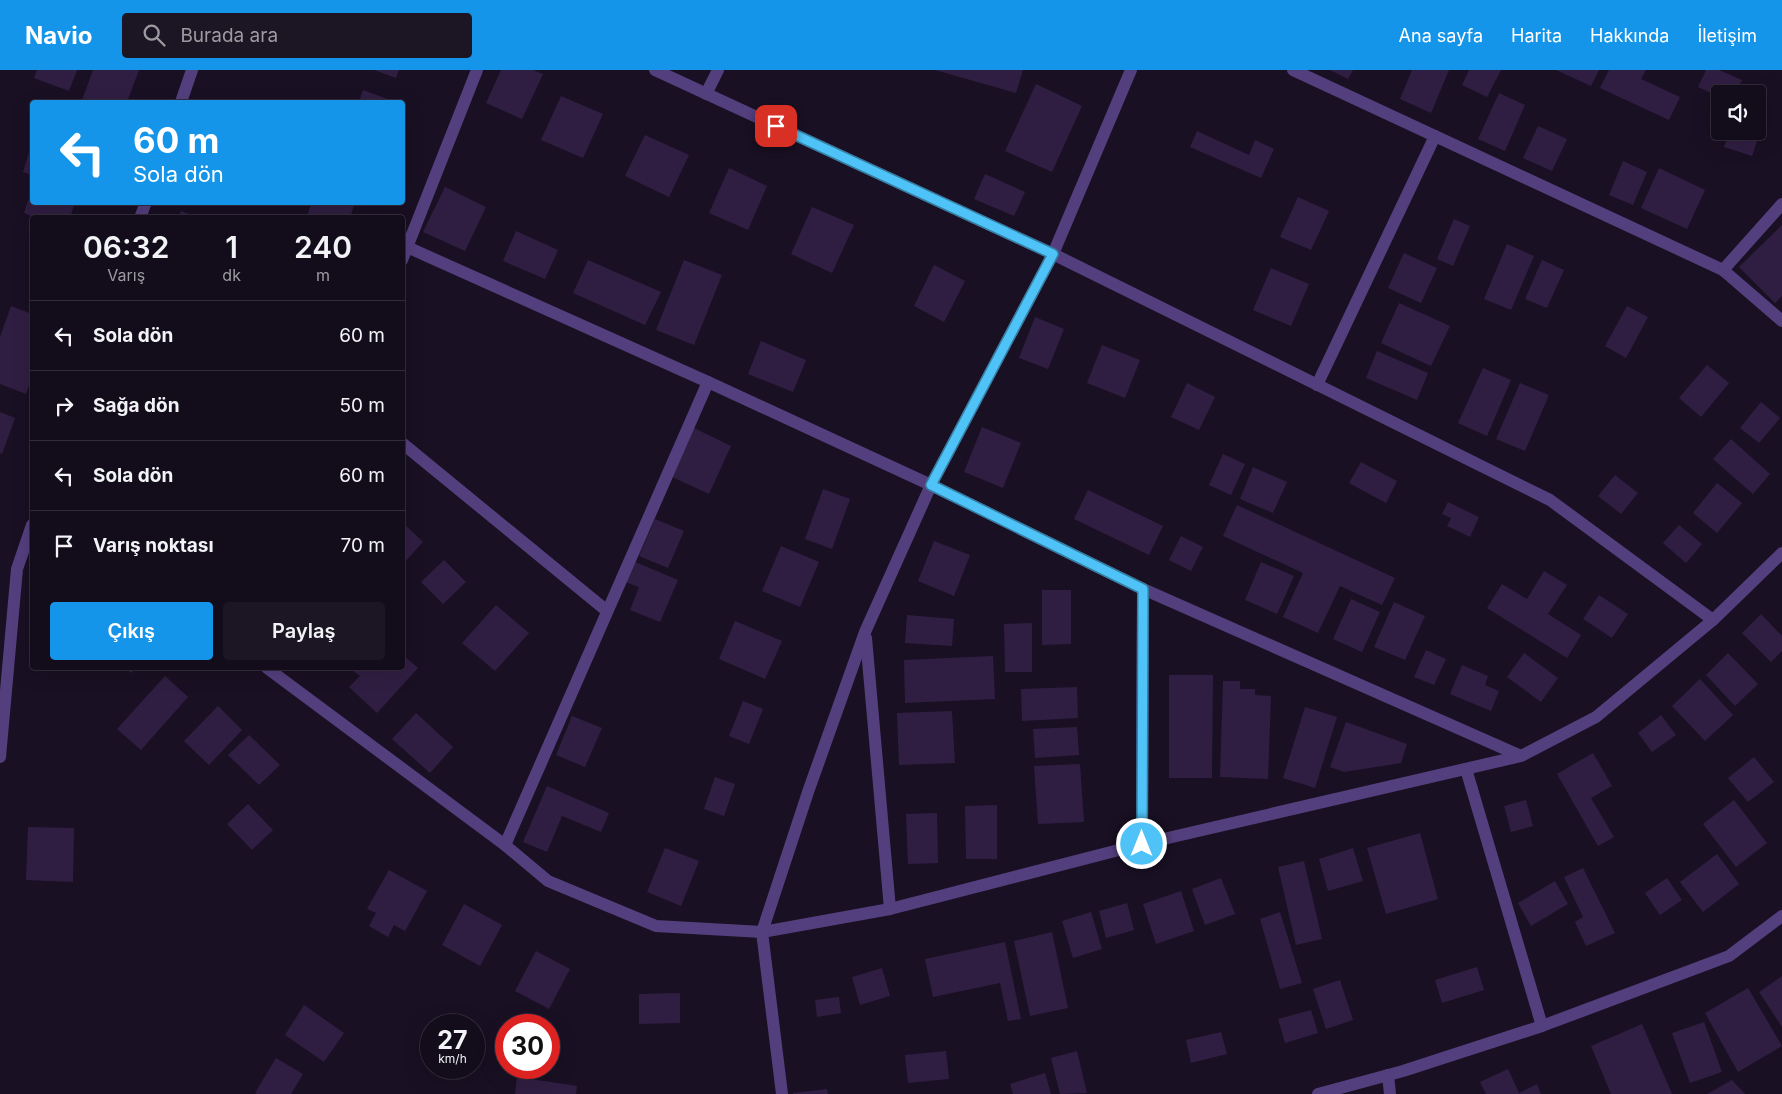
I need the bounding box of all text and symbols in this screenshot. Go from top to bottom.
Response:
search box [122,13,472,58]
text: Navio [25,21,92,50]
icon: search [140,21,168,49]
text: Burada ara [180,24,278,47]
text: Ana sayfa [1399,25,1483,46]
text: Harita [1511,25,1562,46]
text: Hakkında [1590,25,1669,46]
text: İletişim [1697,25,1757,46]
map controls [1711,85,1766,140]
button: sound [1711,85,1766,140]
pin [755,105,797,147]
icon: arrive [762,112,790,140]
text: 60 m [133,119,220,161]
icon: left [50,120,115,185]
text: Sola dön [133,161,224,187]
text: 06:32 [83,229,169,265]
text: 1 [225,229,238,265]
text: 240 [294,229,352,265]
text: Varış [107,265,145,285]
text: dk [222,265,241,285]
text: m [316,265,330,285]
icon: left [50,322,78,350]
text: Sola dön [93,324,173,347]
text: 60 m [339,324,385,347]
icon: right [50,392,78,420]
text: Sağa dön [93,394,179,417]
text: 50 m [339,394,385,417]
icon: left [50,462,78,490]
text: Sola dön [93,464,173,487]
text: 60 m [339,464,385,487]
icon: arrive [50,532,78,560]
text: Varış noktası [93,534,214,557]
text: 70 m [341,534,385,557]
button: Çıkış [50,602,213,660]
button: Paylaş [223,602,385,660]
position arrow [1115,817,1167,869]
speed limit sign: 30 [495,1014,560,1079]
text: 27 [437,1025,468,1055]
text: km/h [438,1051,467,1066]

